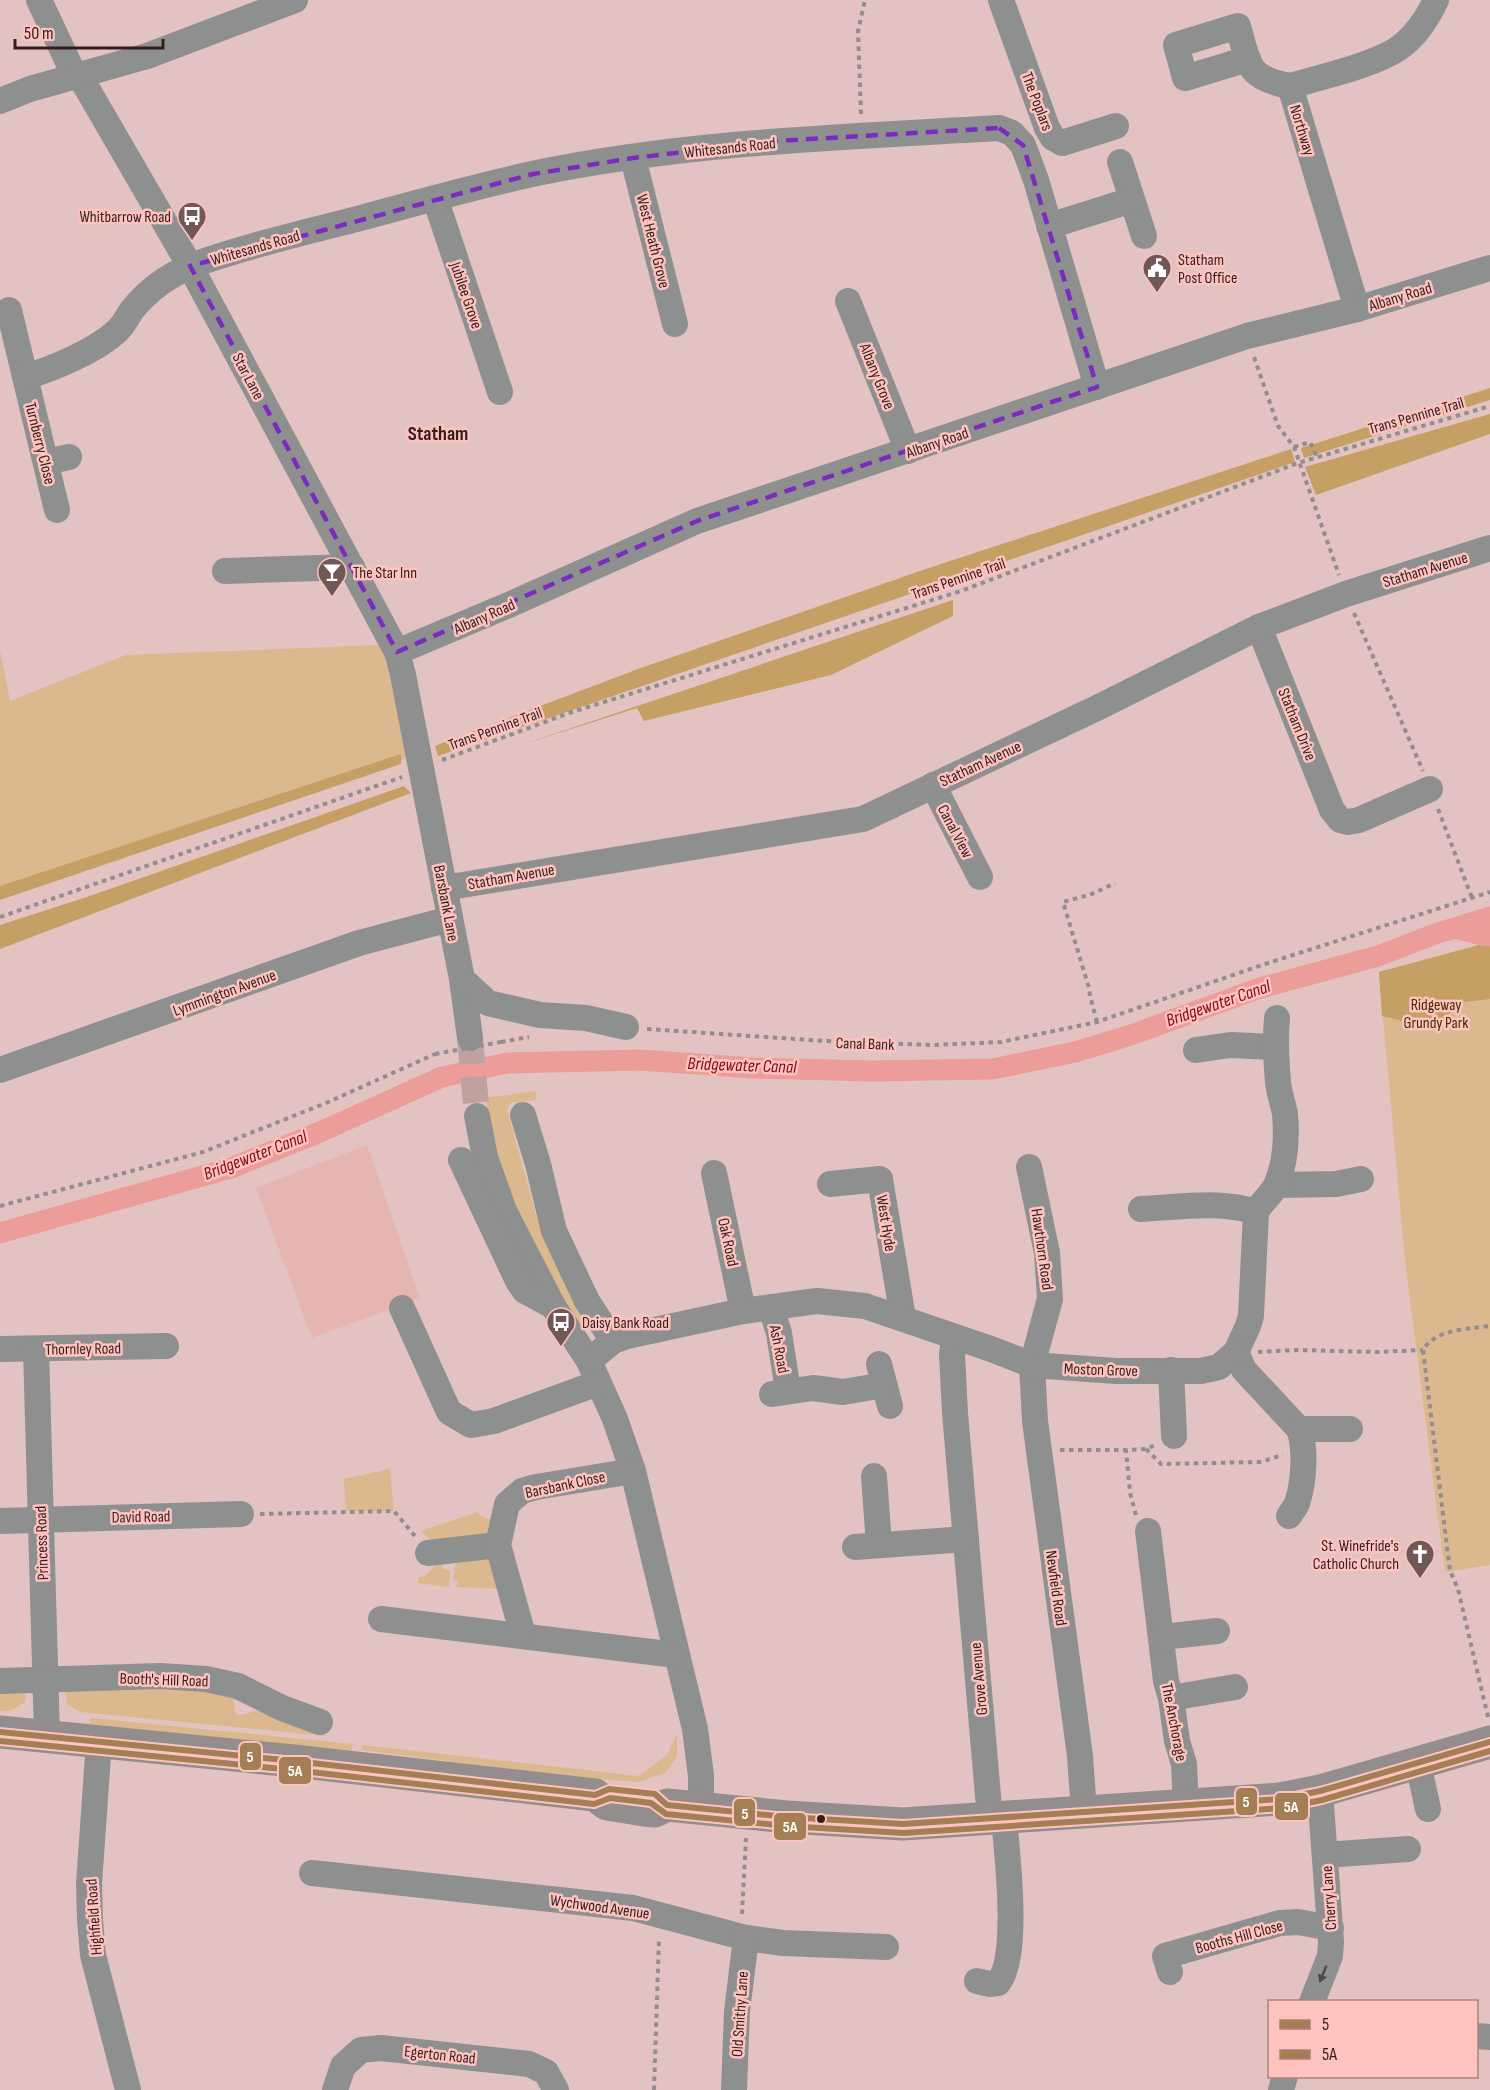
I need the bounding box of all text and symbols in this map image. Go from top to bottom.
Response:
scale bar [15,12,164,50]
text: 50 m [24,23,54,44]
street label: The Poplars [1017,69,1057,134]
street label: Northway [1285,103,1318,158]
street label: Whitesands Road [684,134,777,163]
street label: West Heath Grove [632,192,673,290]
bus stop icon: Whitbarrow Road [176,200,208,242]
place label: Whitbarrow Road [79,208,171,227]
street label: Whitesands Road [209,227,302,270]
place label: Statham Post Office [1178,251,1237,288]
public building icon: Statham Post Office [1141,252,1173,294]
street label: Jubilee Grove [445,259,486,331]
street label: Albany Road [1366,279,1434,316]
street label: Albany Grove [854,340,898,412]
street label: Star Lane [227,350,268,403]
street label: Trans Pennine Trail [1367,394,1466,439]
street label: Turnberry Close [20,400,59,486]
district label: Statham [408,422,468,446]
street label: Albany Road [903,424,971,463]
street label: Statham Avenue [1381,549,1470,592]
street label: Trans Pennine Trail [909,554,1008,604]
bar icon: The Star Inn [316,556,348,598]
place label: The Star Inn [353,564,417,583]
street label: Albany Road [450,595,518,640]
street label: Statham Drive [1273,686,1320,764]
street label: Trans Pennine Trail [446,704,545,755]
street label: Statham Avenue [937,737,1024,791]
street label: Canal View [933,802,977,862]
street label: Statham Avenue [466,861,556,894]
street label: Barsbank Lane [429,864,462,943]
street label: Lymmington Avenue [170,966,279,1021]
water label: Bridgewater Canal [1163,976,1274,1031]
park label: Ridgeway Grundy Park [1404,996,1468,1033]
street label: Canal Bank [835,1034,894,1055]
water label: Bridgewater Canal [687,1053,797,1078]
water label: Bridgewater Canal [201,1126,310,1185]
street label: West Hyde [872,1194,899,1253]
street label: Hawthorn Road [1026,1207,1057,1291]
street label: Oak Road [713,1216,742,1268]
bus stop icon: Daisy Bank Road [545,1306,577,1348]
place label: Daisy Bank Road [582,1314,669,1333]
street label: Ash Road [764,1323,792,1375]
street label: Thornley Road [45,1339,121,1360]
street label: Moston Grove [1064,1360,1138,1381]
street label: Barsbank Close [524,1468,607,1503]
street label: Princess Road [32,1505,53,1580]
street label: David Road [111,1507,171,1528]
place label: St. Winefride's Catholic Church [1313,1537,1399,1574]
church icon: St. Winefride's Catholic Church [1404,1538,1436,1580]
street label: Newfield Road [1041,1549,1070,1627]
street label: Grove Avenue [967,1642,992,1716]
street label: Booth's Hill Road [119,1669,209,1692]
street label: The Anchorage [1157,1682,1190,1763]
line badge: 5 [239,1742,262,1771]
text: 5 [246,1748,254,1767]
line badge: 5A [278,1756,312,1785]
text: 5A [288,1762,303,1781]
line badge: 5 [1235,1787,1258,1816]
line badge: 5A [1274,1792,1309,1821]
text: 5 [1242,1793,1250,1812]
line badge: 5 [733,1798,756,1827]
text: 5A [1284,1798,1299,1817]
text: 5 [741,1805,749,1824]
line badge: 5A [773,1812,807,1841]
unlabelled marker [815,1813,827,1825]
text: 5A [783,1818,798,1837]
street label: Cherry Lane [1318,1865,1341,1931]
street label: Highfield Road [82,1878,107,1956]
street label: Wychwood Avenue [549,1891,651,1924]
street label: Booths Hill Close [1194,1917,1285,1958]
one-way arrow [1318,1965,1327,1983]
street label: Old Smithy Lane [728,1971,753,2058]
legend [1268,2000,1478,2078]
text: 5 [1322,2014,1329,2035]
street label: Egerton Road [403,2042,476,2069]
text: 5A [1322,2044,1337,2065]

